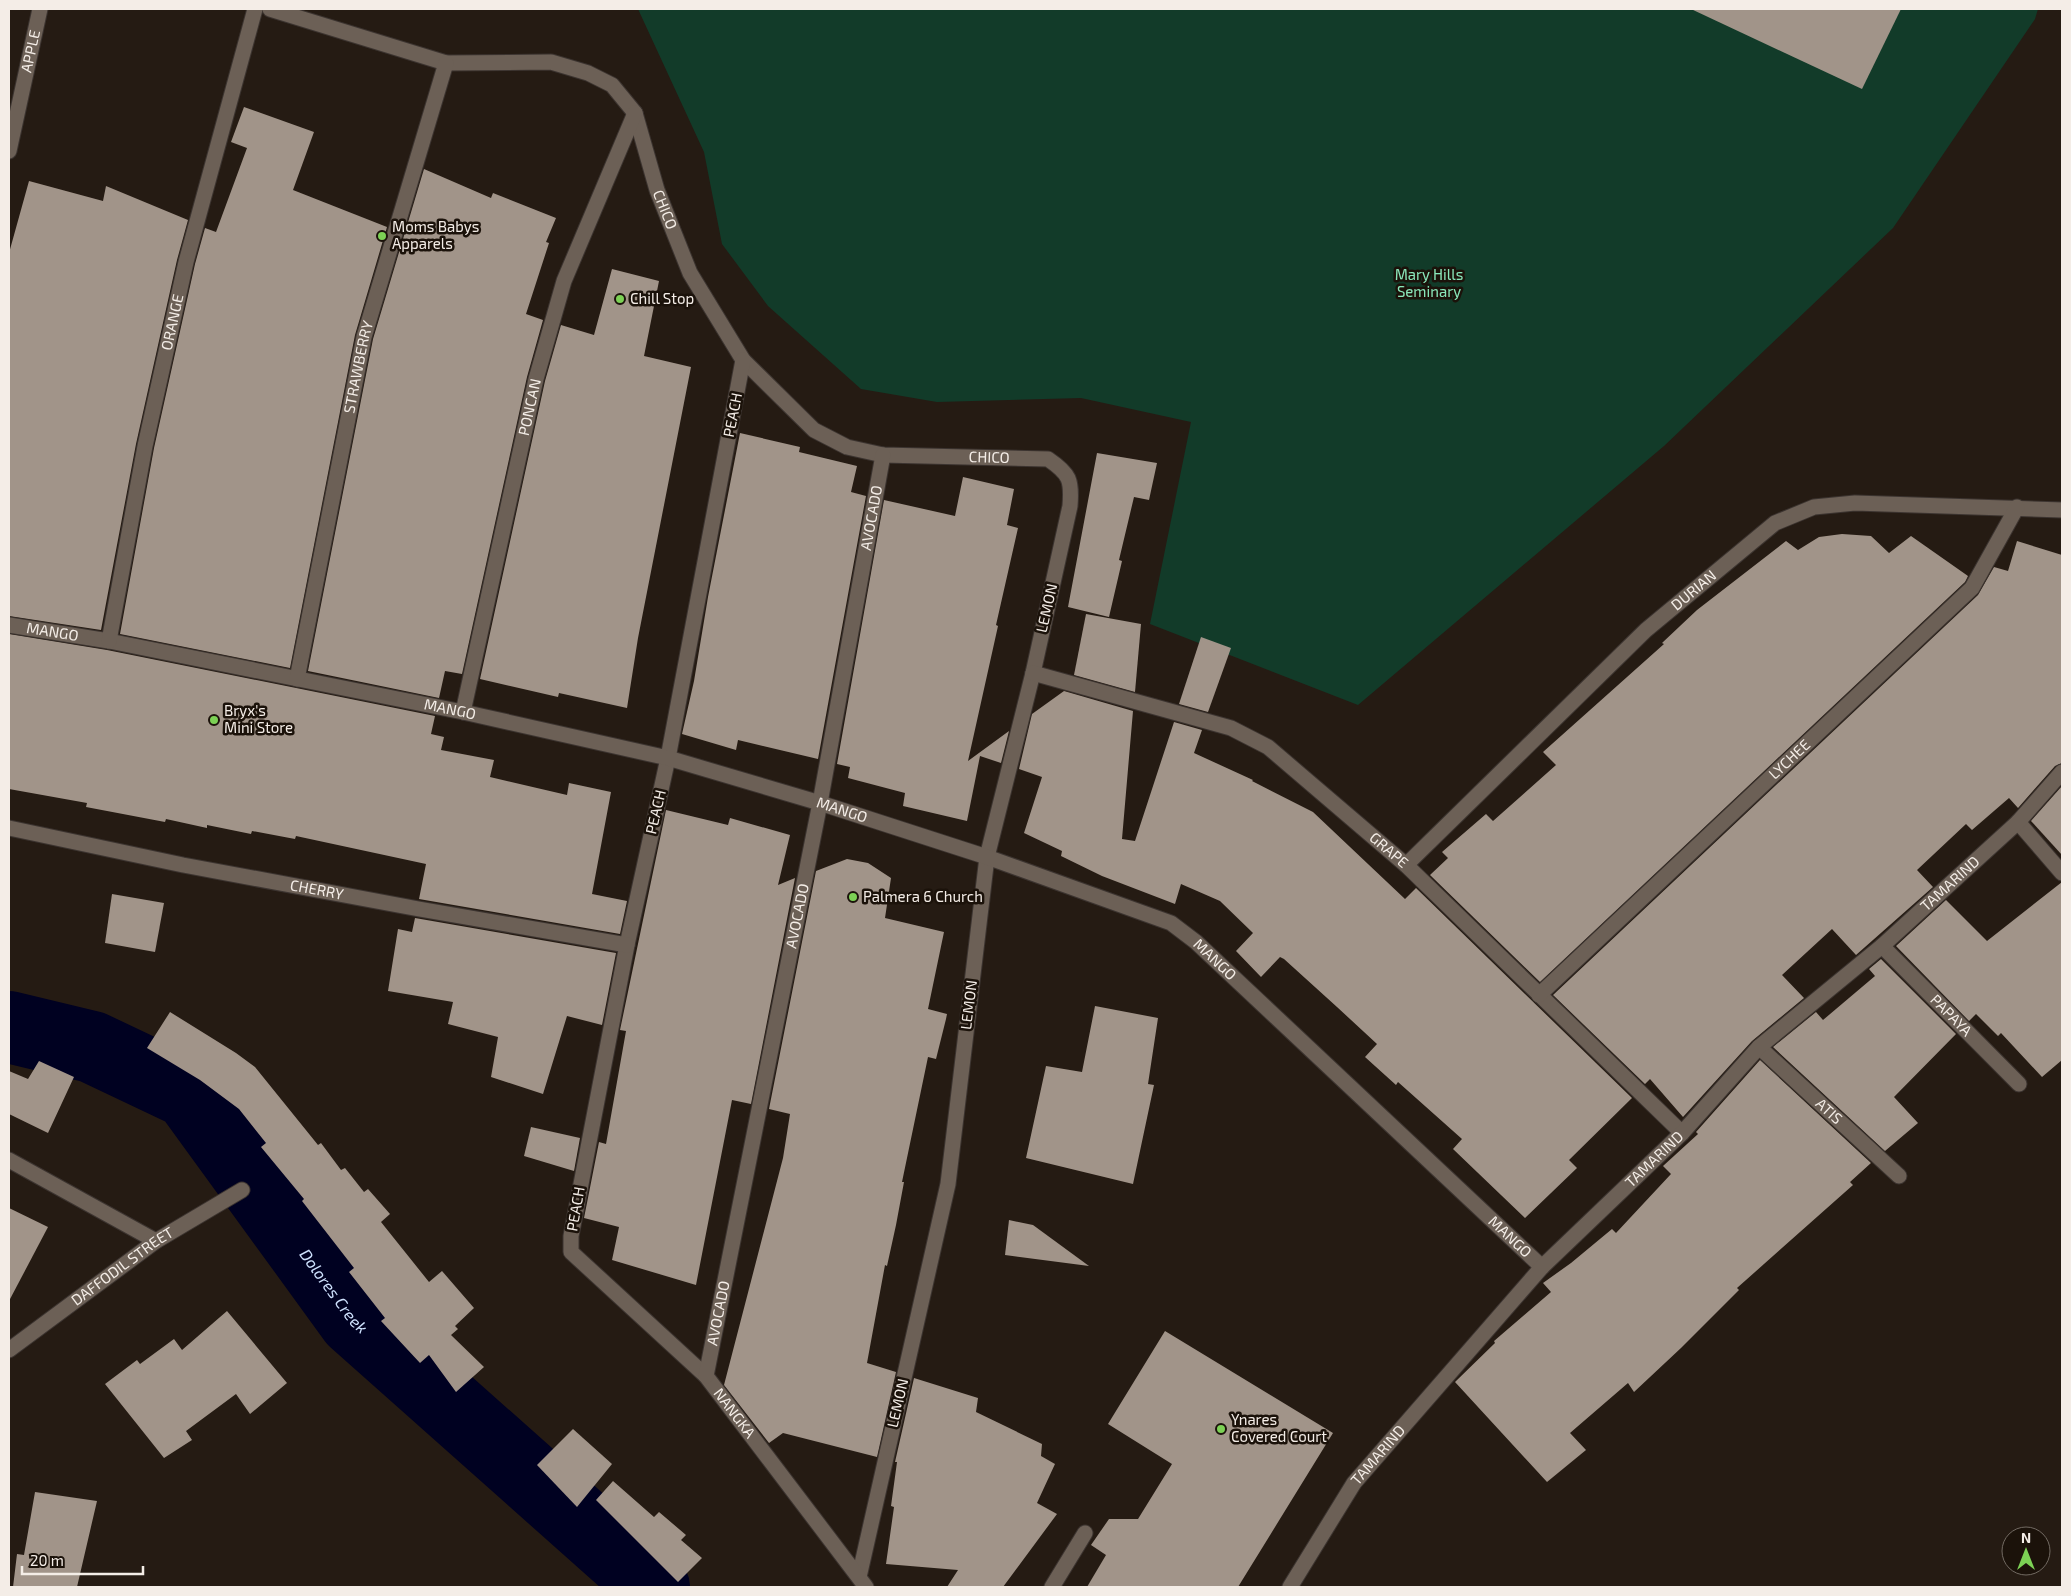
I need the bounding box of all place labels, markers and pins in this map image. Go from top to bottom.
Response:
place label: Moms Babys Apparels [392,217,479,252]
marker: Moms Babys Apparels [376,230,388,242]
place label: Chill Stop [630,289,694,307]
marker: Chill Stop [614,293,626,305]
place label: Bryx's Mini Store [224,701,293,736]
marker: Bryx's Mini Store [208,714,220,726]
place label: Palmera 6 Church [863,887,983,905]
marker: Palmera 6 Church [847,891,859,903]
place label: Ynares Covered Court [1231,1410,1327,1445]
marker: Ynares Covered Court [1215,1423,1227,1435]

